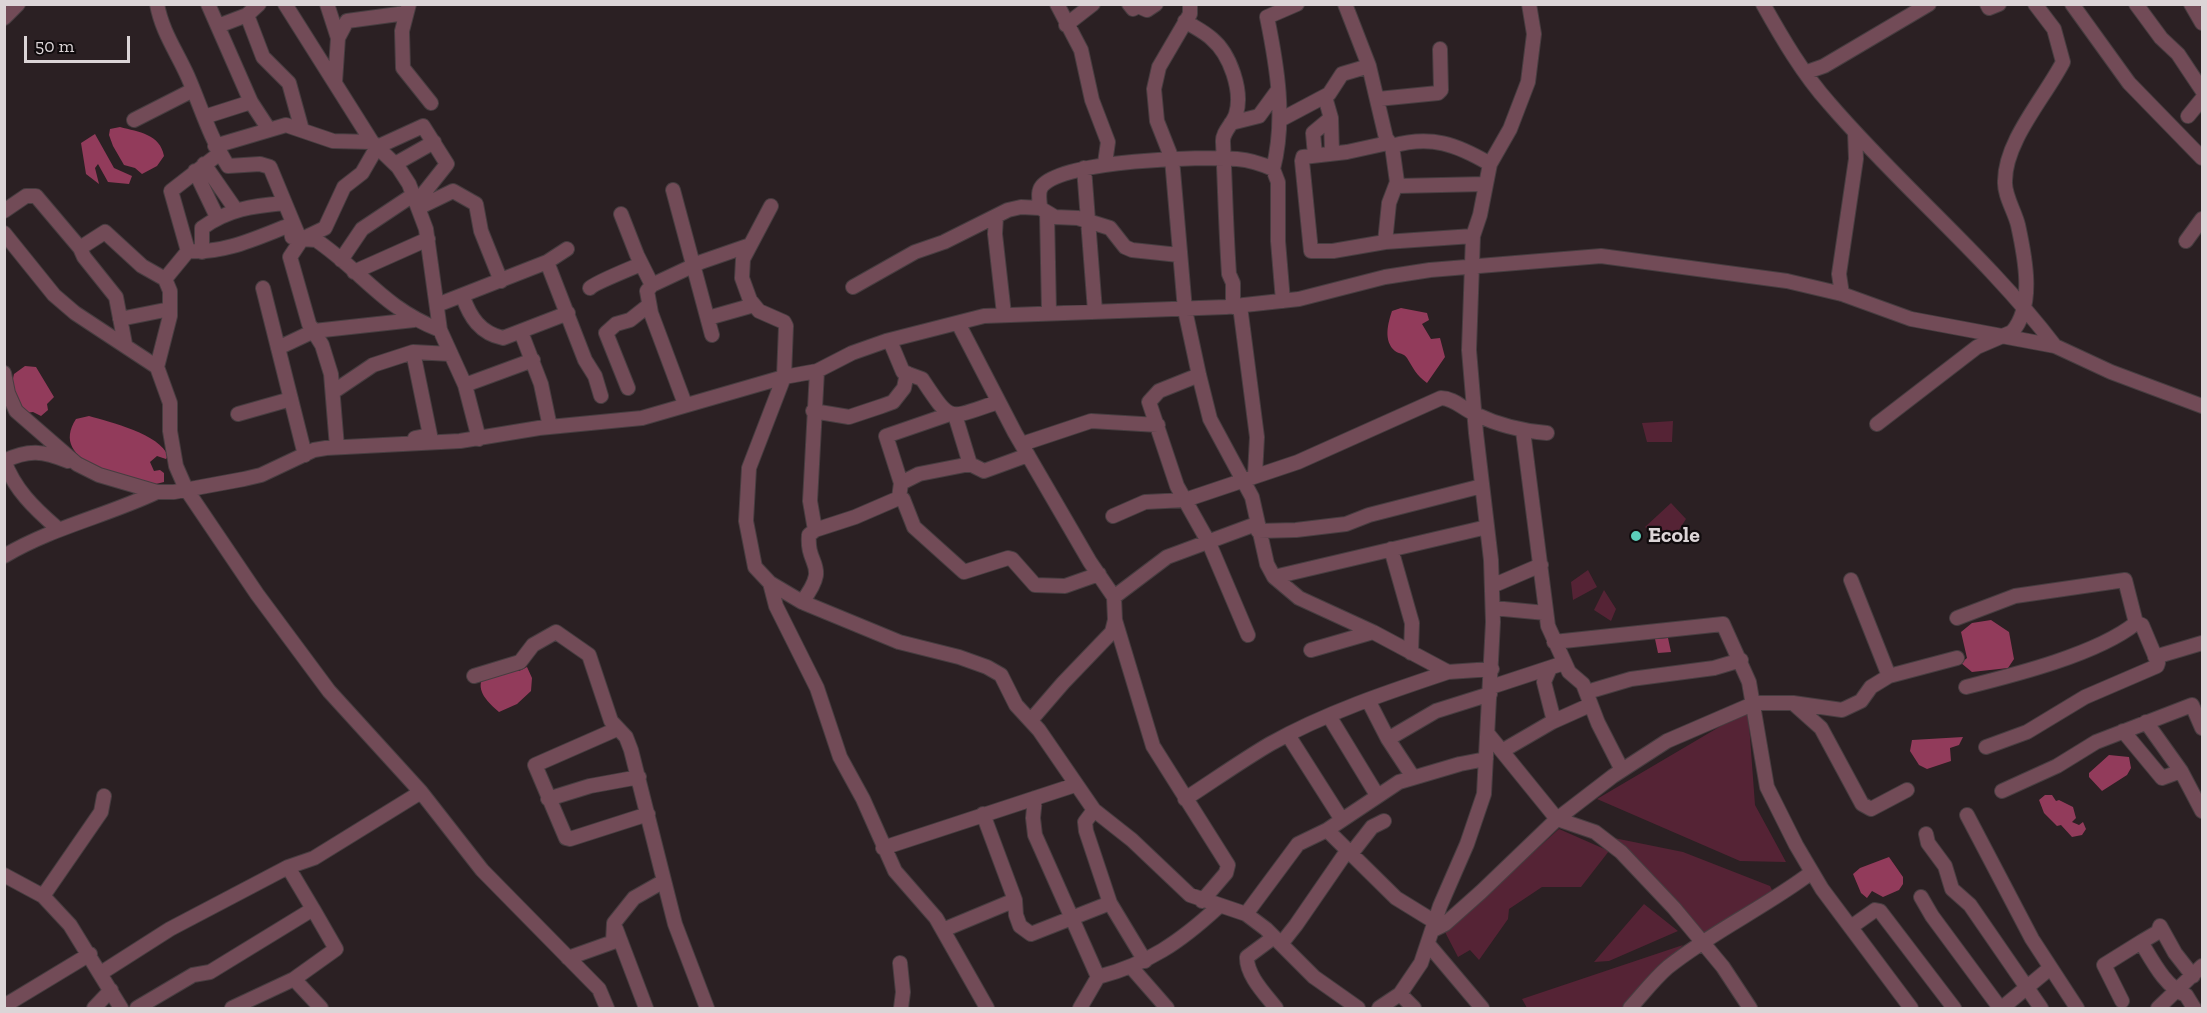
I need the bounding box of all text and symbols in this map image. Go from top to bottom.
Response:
scale bar [27,24,134,62]
text: 50 m [35,35,74,57]
place label: Ecole [1648,523,1700,549]
marker: Ecole [1629,529,1643,543]

